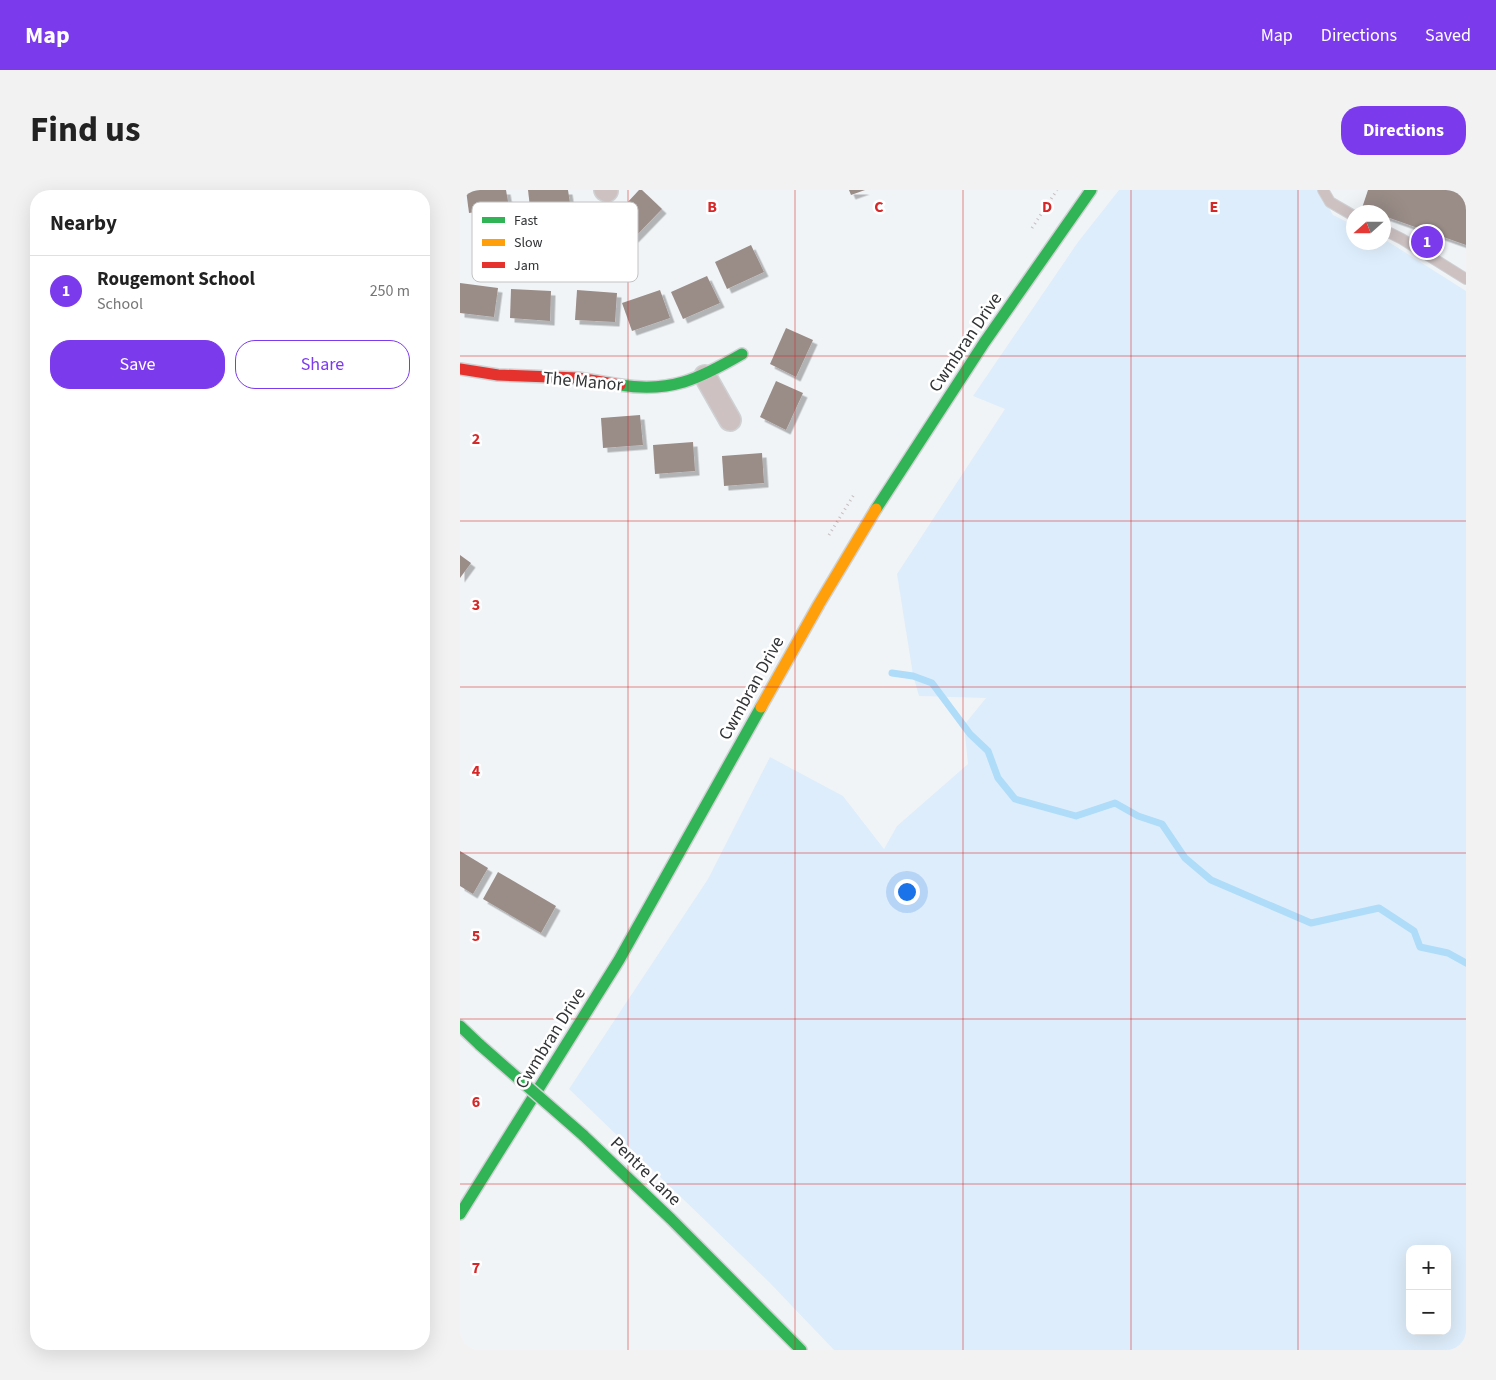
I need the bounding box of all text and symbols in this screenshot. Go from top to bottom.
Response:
text: Map [25,18,70,53]
text: Map [1261,23,1293,48]
text: Directions [1321,23,1397,48]
text: Saved [1425,23,1471,48]
text: Find us [30,105,140,155]
button: Directions [1341,106,1466,155]
text: B [707,196,717,218]
text: C [874,196,884,218]
text: D [1042,196,1052,218]
text: E [1210,196,1218,218]
legend [472,202,638,282]
north arrow [1346,205,1391,250]
text: Nearby [50,208,117,238]
text: Fast [514,211,538,231]
pin: 1 [1411,223,1443,261]
text: Slow [514,233,543,253]
text: Jam [514,256,539,276]
text: Rougemont School [97,266,255,293]
text: 1 [62,280,70,302]
text: 250 m [370,280,410,302]
street label: Cwmbran Drive [923,287,1008,397]
text: School [97,293,143,315]
button: Save [50,340,225,389]
button: Share [235,340,410,389]
street label: The Manor [542,366,625,398]
text: 2 [472,428,480,450]
text: 3 [472,594,480,616]
street label: Cwmbran Drive [713,632,790,745]
text: 4 [472,760,481,782]
your location [894,879,920,905]
text: 5 [472,925,480,947]
street label: Cwmbran Drive [509,983,592,1094]
text: 6 [472,1091,480,1113]
street label: Pentre Lane [605,1131,687,1212]
map controls [1406,1245,1451,1335]
button: + [1406,1245,1451,1290]
text: 7 [472,1257,480,1279]
button: − [1406,1290,1451,1335]

